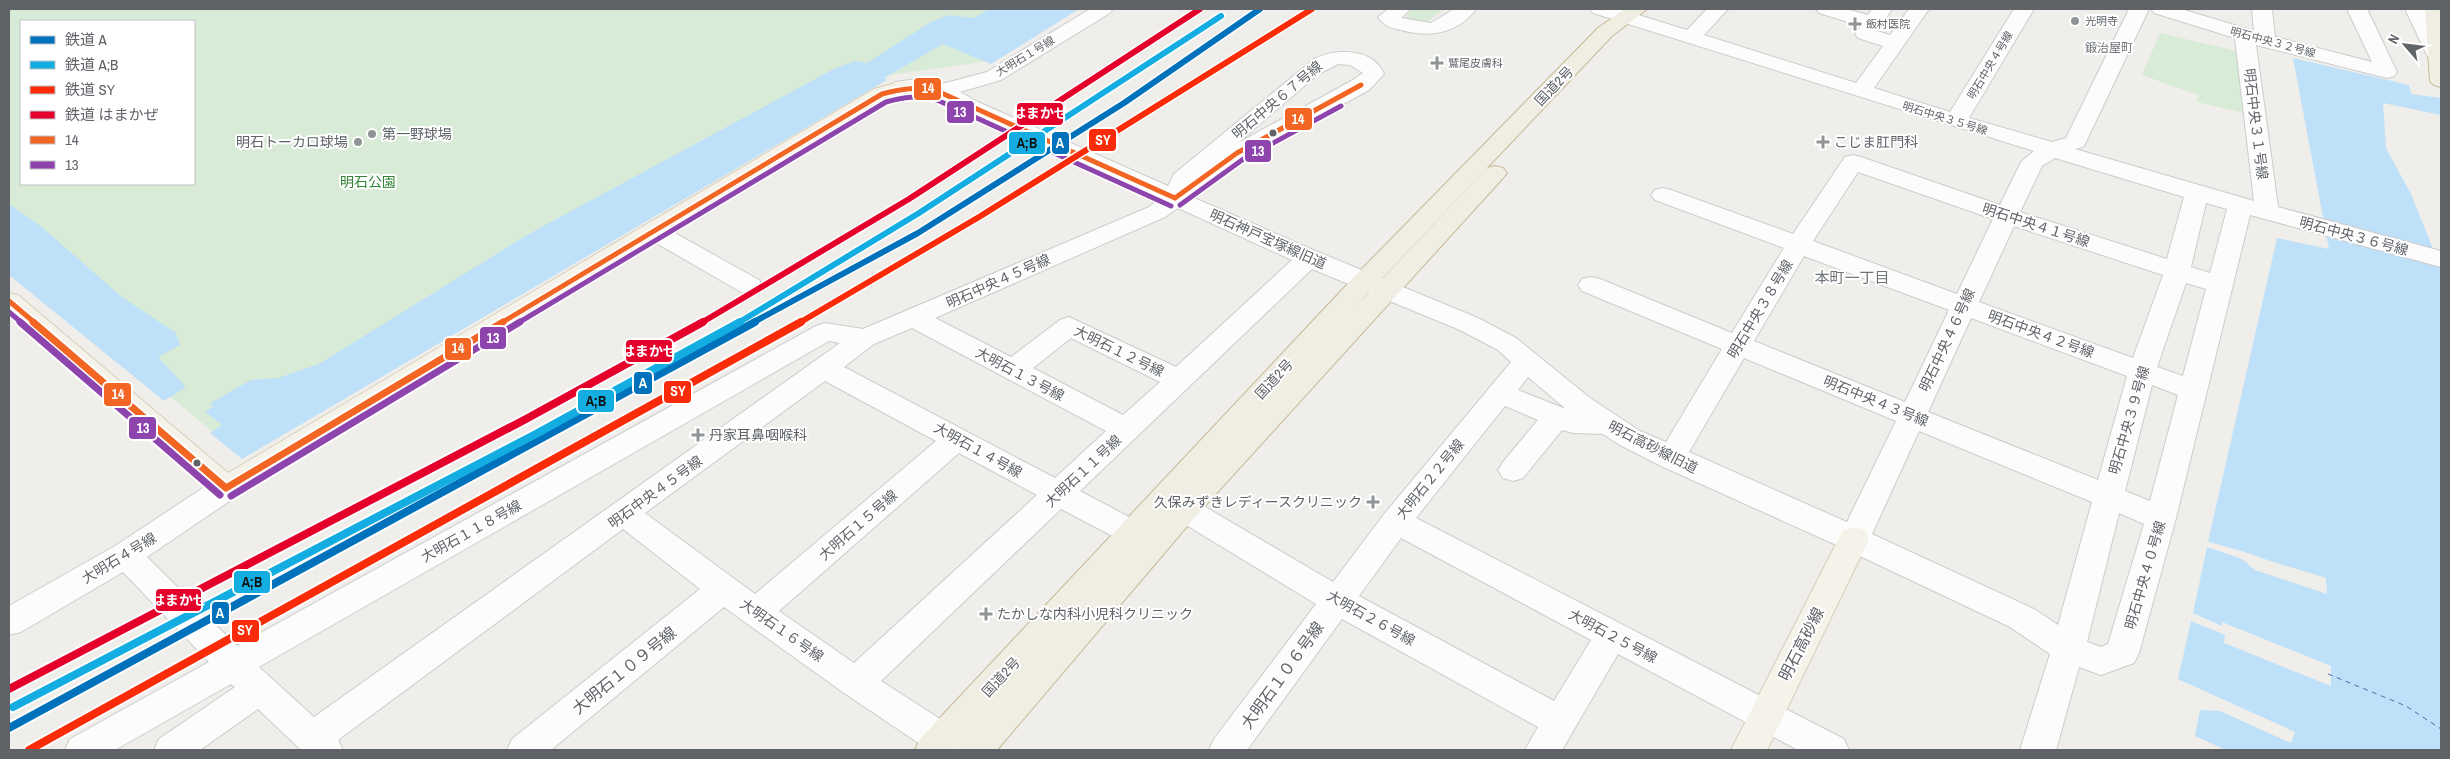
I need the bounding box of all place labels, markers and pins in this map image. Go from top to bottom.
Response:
place label: 光明寺 [2085,14,2118,28]
marker: 光明寺 [2069,15,2081,27]
marker: 飯村医院 [1848,17,1862,31]
place label: 飯村医院 [1866,17,1910,31]
marker: 鷲尾皮膚科 [1430,56,1444,70]
place label: 鷲尾皮膚科 [1448,56,1503,70]
place label: 第一野球場 [382,125,452,143]
marker: 第一野球場 [366,128,378,140]
unlabelled marker [1268,128,1278,138]
place label: 明石トーカロ球場 [236,133,348,151]
place label: こじま肛門科 [1834,133,1918,151]
marker: こじま肛門科 [1816,135,1830,149]
marker: 明石トーカロ球場 [352,136,364,148]
place label: 丹家耳鼻咽喉科 [709,426,807,444]
marker: 丹家耳鼻咽喉科 [691,428,705,442]
unlabelled marker [192,458,202,468]
place label: 久保みずきレディースクリニック [1154,493,1362,511]
marker: 久保みずきレディースクリニック [1366,495,1380,509]
place label: たかしな内科小児科クリニック [997,605,1193,623]
marker: たかしな内科小児科クリニック [979,607,993,621]

